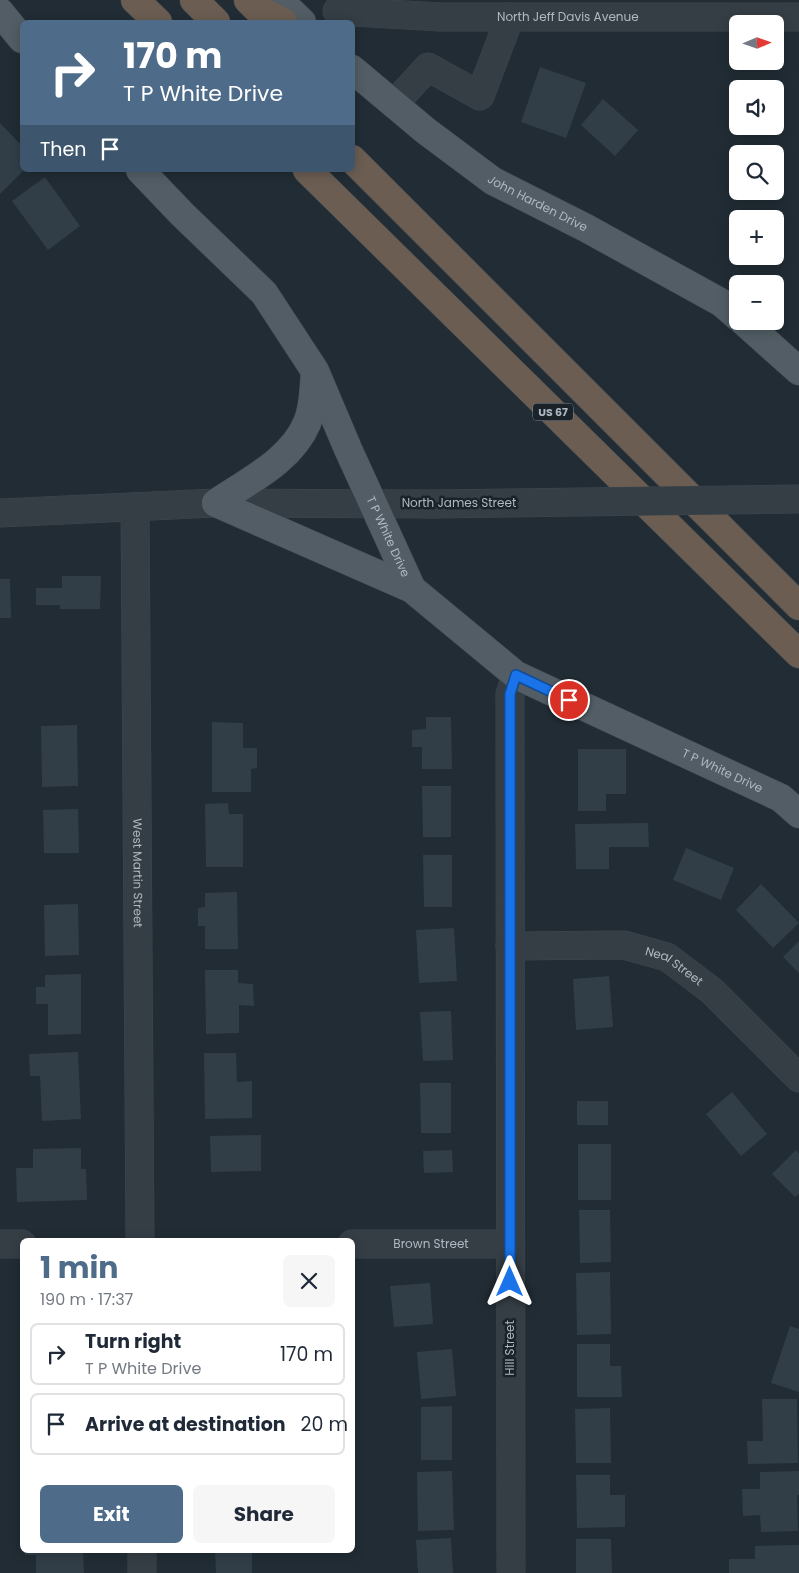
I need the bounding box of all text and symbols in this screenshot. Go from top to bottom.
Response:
street label: North Jeff Davis Avenue [497,8,639,25]
north arrow [729,15,784,70]
map controls [729,15,784,330]
text: 170 m [123,31,222,80]
icon: right [40,40,105,105]
text: T P White Drive [123,78,283,109]
button: sound [729,80,784,135]
icon: arrive [96,135,124,163]
text: Then [40,136,86,163]
button: search [729,145,784,200]
street label: John Harden Drive [484,171,591,235]
button: + [729,210,784,265]
button: − [729,275,784,330]
road number: US 67 [533,404,573,421]
street label: T P White Drive [363,493,414,580]
street label: North James Street [402,494,516,511]
pin [548,679,590,721]
icon: arrive [555,686,583,714]
street label: T P White Drive [679,744,766,796]
street label: West Martin Street [129,818,147,928]
street label: Neal Street [643,942,707,989]
street label: Brown Street [393,1235,469,1252]
text: 1 min [40,1246,118,1289]
button: close [283,1255,335,1307]
position arrow [483,1255,535,1307]
text: 190 m · 17:37 [40,1288,133,1311]
street label: Hill Street [501,1320,518,1376]
text: Turn right [85,1328,181,1355]
icon: right [42,1340,70,1368]
text: 170 m [280,1341,333,1368]
text: T P White Drive [85,1357,201,1380]
icon: arrive [42,1410,70,1438]
text: Arrive at destination [85,1411,286,1438]
text: 20 m [301,1411,348,1438]
button: Exit [40,1485,183,1543]
button: Share [193,1485,335,1543]

